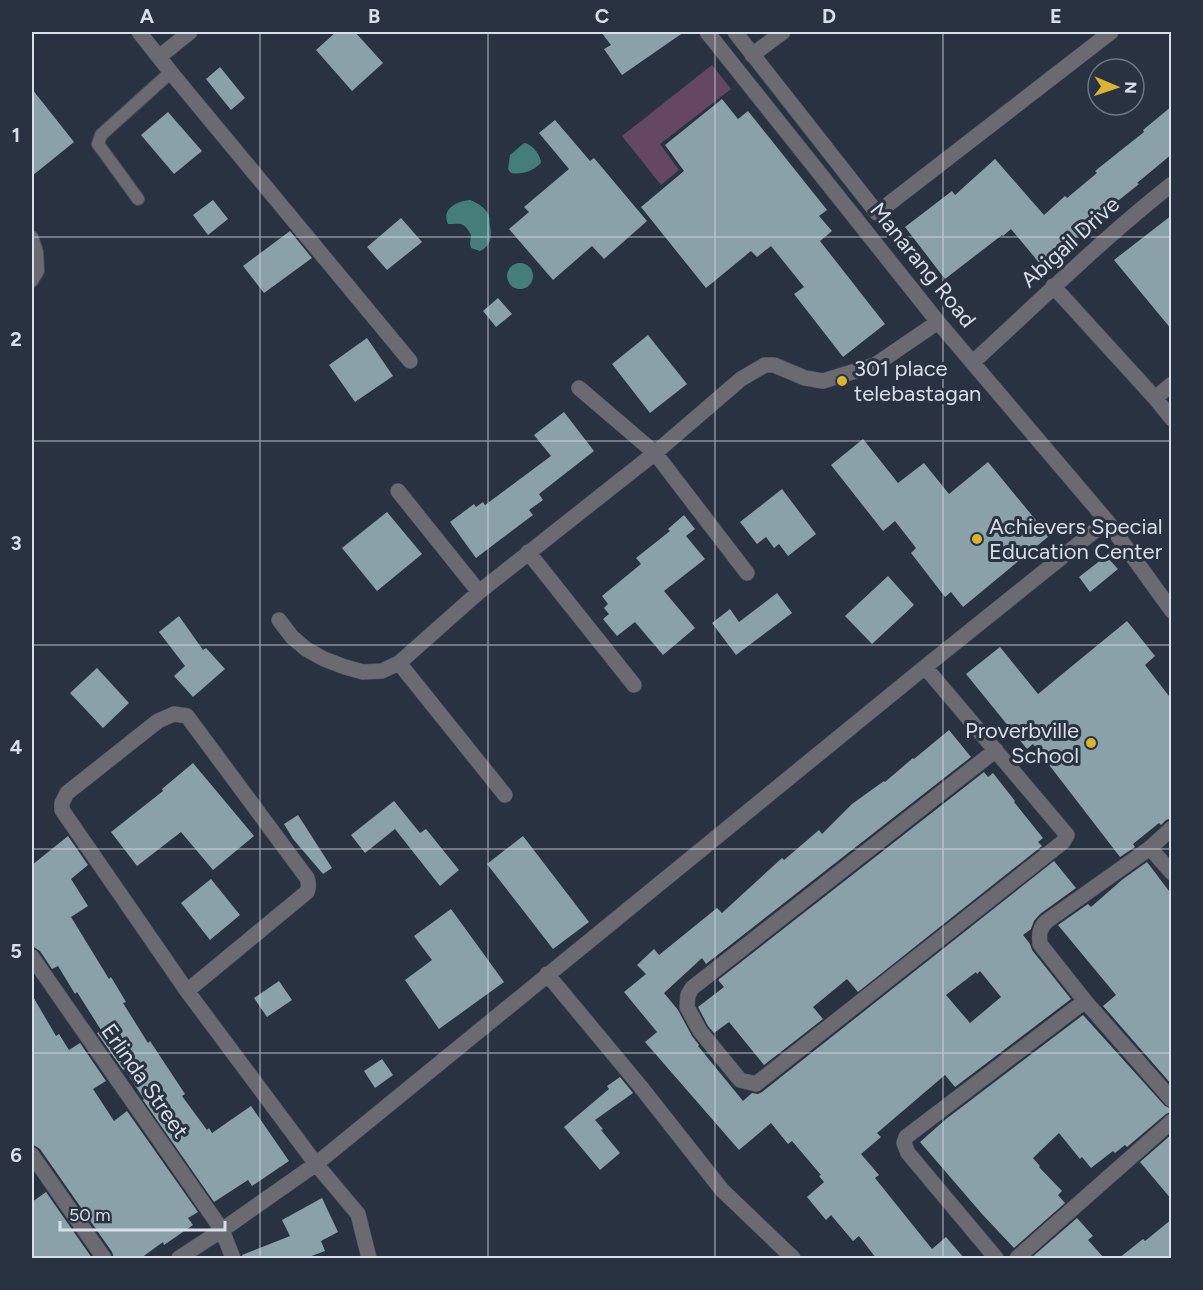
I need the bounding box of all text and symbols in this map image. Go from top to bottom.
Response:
text: A [140,4,155,28]
text: B [368,4,380,28]
text: C [595,4,609,28]
text: D [822,4,836,28]
text: E [1050,4,1062,28]
north arrow [1086,57,1146,117]
text: N [1121,81,1140,94]
text: 1 [12,123,20,147]
street label: Abigail Drive [1015,191,1125,293]
street label: Manarang Road [864,197,982,333]
text: 2 [10,327,22,351]
place label: 301 place telebastagan [854,355,981,407]
marker: 301 place telebastagan [835,374,849,388]
place label: Achievers Special Education Center [989,513,1163,565]
text: 3 [10,531,22,555]
marker: Achievers Special Education Center [970,532,984,546]
place label: Proverbville School [965,717,1079,769]
text: 4 [10,735,23,759]
marker: Proverbville School [1084,736,1098,750]
text: 5 [10,939,22,963]
street label: Erlinda Street [96,1018,194,1144]
text: 6 [10,1143,22,1167]
scale bar [60,1194,225,1232]
text: 50 m [69,1204,111,1226]

